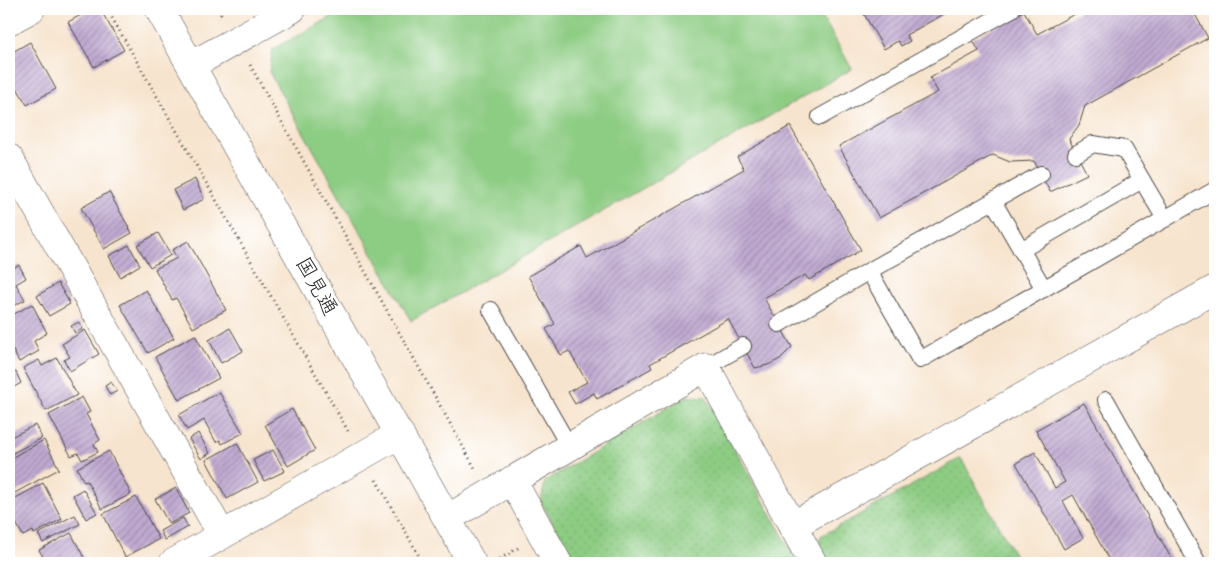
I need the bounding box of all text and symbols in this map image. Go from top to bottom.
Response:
street label: 国見通 [290,252,344,320]

